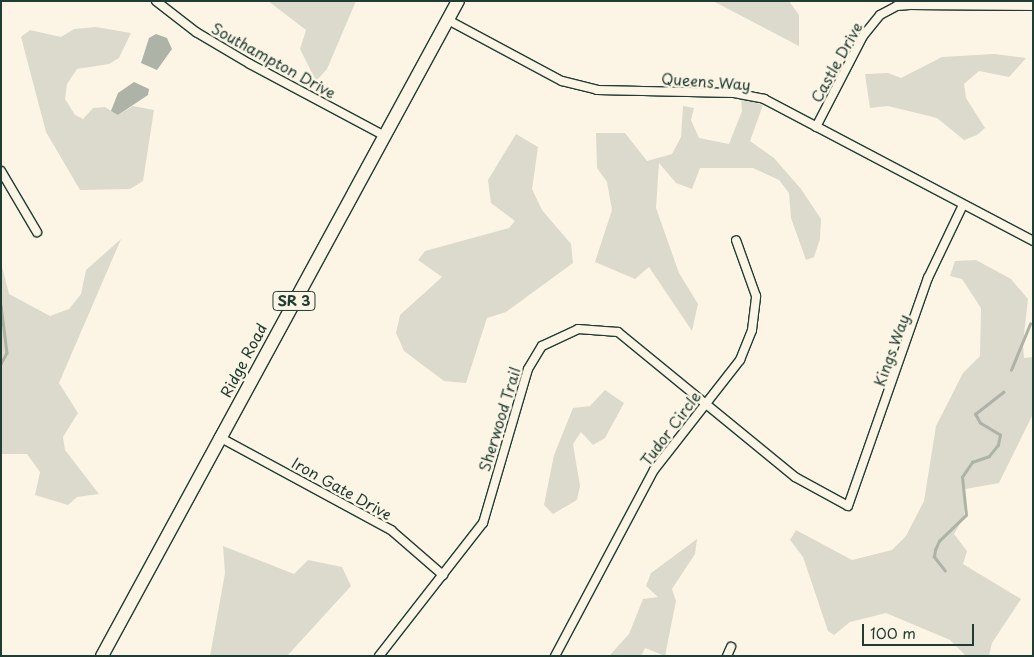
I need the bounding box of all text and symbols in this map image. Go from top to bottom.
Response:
street label: Southampton Drive [209,18,339,102]
street label: Castle Drive [806,19,866,105]
street label: Queens Way [661,69,751,93]
road number: SR 3 [272,290,316,312]
street label: Kings Way [870,312,912,388]
street label: Ridge Road [216,320,270,400]
street label: Sherwood Trail [474,364,524,474]
street label: Tudor Circle [636,387,704,469]
street label: Iron Gate Drive [289,453,395,523]
scale bar [864,614,976,646]
text: 100 m [870,621,916,644]

